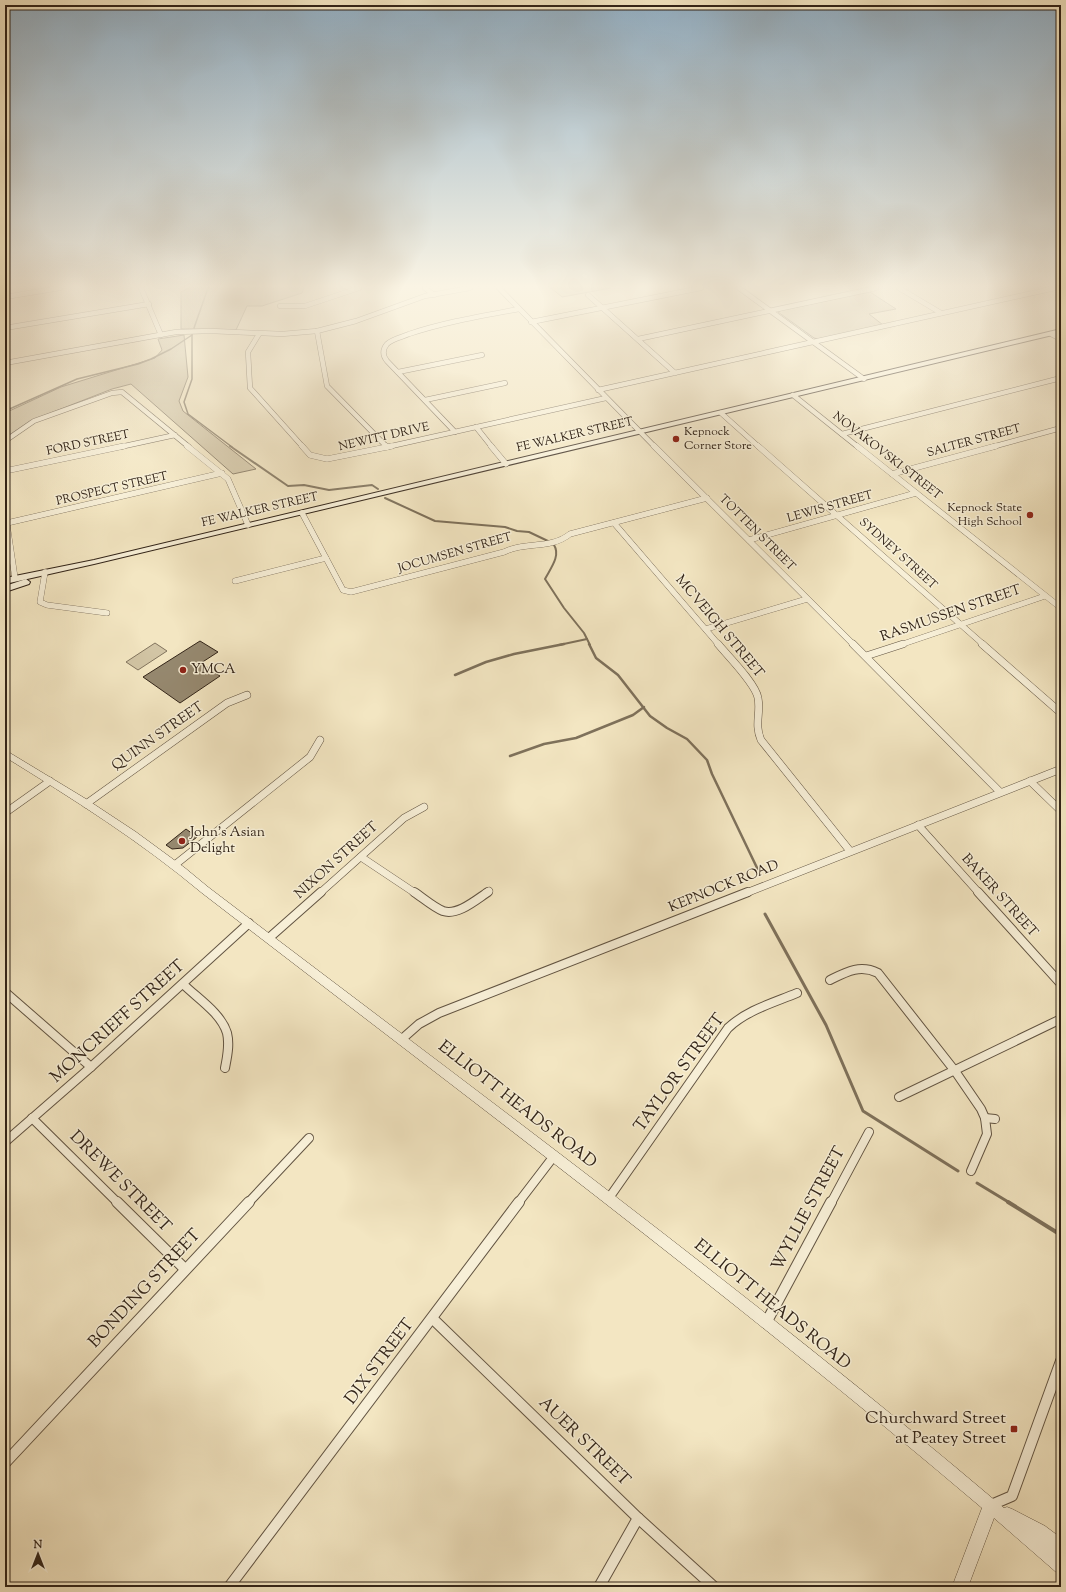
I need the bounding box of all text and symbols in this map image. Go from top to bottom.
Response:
street label: NOVAKOVSKI STREET [829,408,946,505]
street label: FE WALKER STREET [515,413,636,457]
street label: NEWITT DRIVE [337,418,432,456]
street label: SALTER STREET [925,420,1024,462]
place label: Kepnock Corner Store [684,423,752,455]
street label: FORD STREET [45,425,132,461]
marker: Kepnock Corner Store [671,434,681,444]
street label: PROSPECT STREET [54,467,170,511]
street label: LEWIS STREET [785,486,876,528]
street label: FE WALKER STREET [200,488,321,532]
street label: TOTTEN STREET [715,491,800,576]
place label: Kepnock State High School [947,499,1023,531]
marker: Kepnock State High School [1025,510,1035,520]
street label: SYDNEY STREET [855,514,942,594]
street label: JOCUMSEN STREET [395,528,515,578]
street label: MCVEIGH STREET [670,571,768,683]
street label: RASMUSSEN STREET [878,580,1024,648]
place label: YMCA [191,660,236,680]
marker: YMCA [178,665,188,675]
street label: QUINN STREET [108,698,208,776]
street label: NIXON STREET [291,818,383,904]
place label: John's Asian Delight [189,823,265,859]
marker: John's Asian Delight [177,836,187,846]
street label: BAKER STREET [956,850,1042,942]
street label: KEPNOCK ROAD [666,856,782,918]
street label: MONCRIEFF STREET [45,955,191,1089]
street label: TAYLOR STREET [629,1009,731,1137]
street label: ELLIOTT HEADS ROAD [432,1035,602,1175]
street label: DREWE STREET [64,1126,176,1238]
street label: WYLLIE STREET [766,1143,852,1275]
street label: BONDING STREET [83,1224,207,1354]
street label: ELLIOTT HEADS ROAD [688,1234,856,1376]
street label: DIX STREET [340,1314,420,1410]
street label: AUER STREET [533,1392,635,1492]
place label: Churchward Street at Peatey Street [865,1407,1006,1451]
marker: Churchward Street at Peatey Street [1009,1424,1019,1434]
north arrow [18,1534,58,1574]
text: N [33,1537,43,1553]

